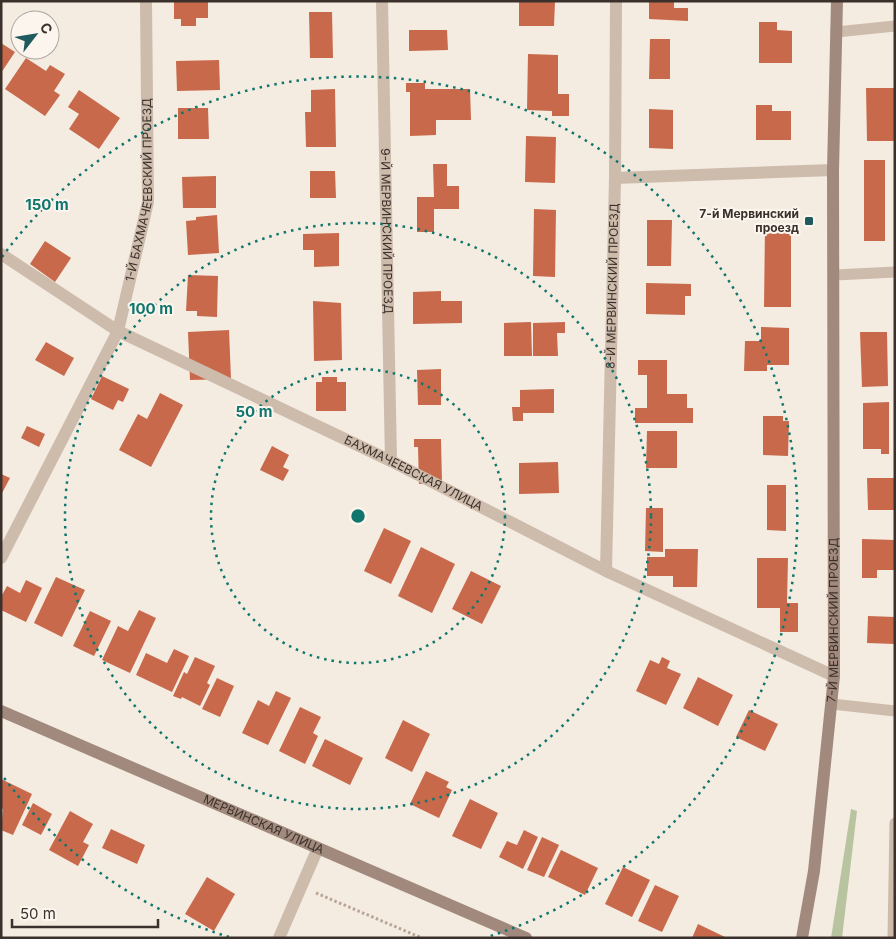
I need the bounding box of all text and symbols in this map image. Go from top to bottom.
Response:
north arrow [10,10,60,60]
text: С [37,19,57,37]
street label: 1-Й БАХМАЧЕЕВСКИЙ ПРОЕЗД [122,98,155,283]
street label: 9-Й МЕРВИНСКИЙ ПРОЕЗД [378,148,396,314]
text: 150 m [25,195,69,214]
street label: 8-Й МЕРВИНСКИЙ ПРОЕЗД [603,203,621,369]
place label: 7-й Мервинский проезд [699,206,799,235]
marker: 7-й Мервинский проезд [803,215,815,227]
text: 100 m [129,299,173,318]
text: 50 m [236,402,272,421]
street label: БАХМАЧЕЕВСКАЯ УЛИЦА [342,432,485,514]
centre of rings [349,507,367,525]
street label: 7-Й МЕРВИНСКИЙ ПРОЕЗД [823,537,841,703]
street label: МЕРВИНСКАЯ УЛИЦА [201,791,326,857]
scale bar [12,896,159,928]
text: 50 m [20,904,56,923]

